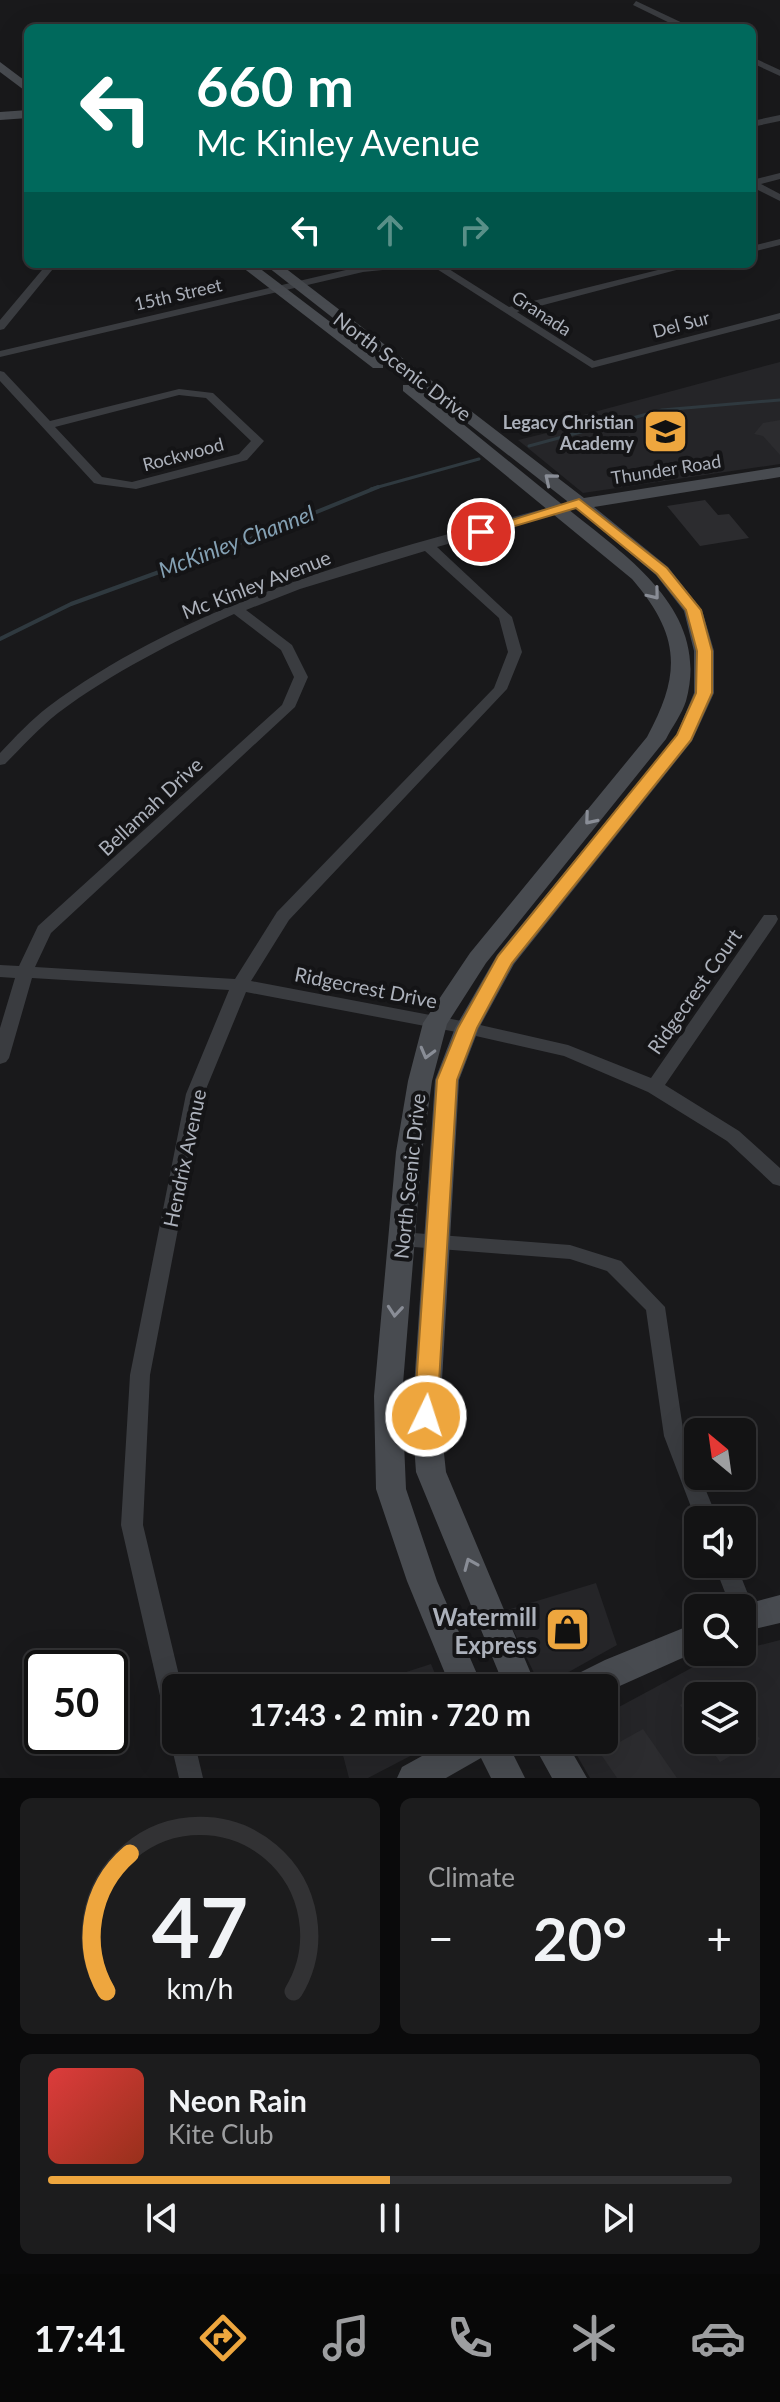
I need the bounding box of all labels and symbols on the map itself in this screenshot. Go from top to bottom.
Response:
street label: 15th Street [132,273,225,315]
street label: Granada [508,286,576,340]
street label: North Scenic Drive [329,306,477,426]
street label: Del Sur [650,306,712,342]
school or university icon: Legacy Christian Academy [641,408,689,456]
place label: Legacy Christian Academy [503,411,635,454]
street label: Rockwood [140,433,226,475]
street label: Thunder Road [610,449,722,489]
one-way arrow [545,474,559,489]
pin [447,498,515,566]
water label: McKinley Channel [154,499,318,583]
street label: Mc Kinley Avenue [178,545,334,623]
one-way arrow [644,585,659,599]
street label: Bellamah Drive [93,752,207,860]
one-way arrow [585,809,600,824]
street label: Ridgecrest Court [642,924,746,1058]
street label: Ridgecrest Drive [293,961,439,1013]
one-way arrow [420,1046,437,1060]
street label: Hendrix Avenue [158,1087,210,1229]
street label: North Scenic Drive [388,1092,430,1260]
one-way arrow [387,1305,404,1318]
position arrow [384,1374,468,1458]
north arrow [684,1418,756,1490]
one-way arrow [463,1558,479,1572]
place label: Watermill Express [433,1602,537,1659]
shop icon: Watermill Express [544,1606,592,1654]
speed limit sign: 50 [24,1650,128,1754]

